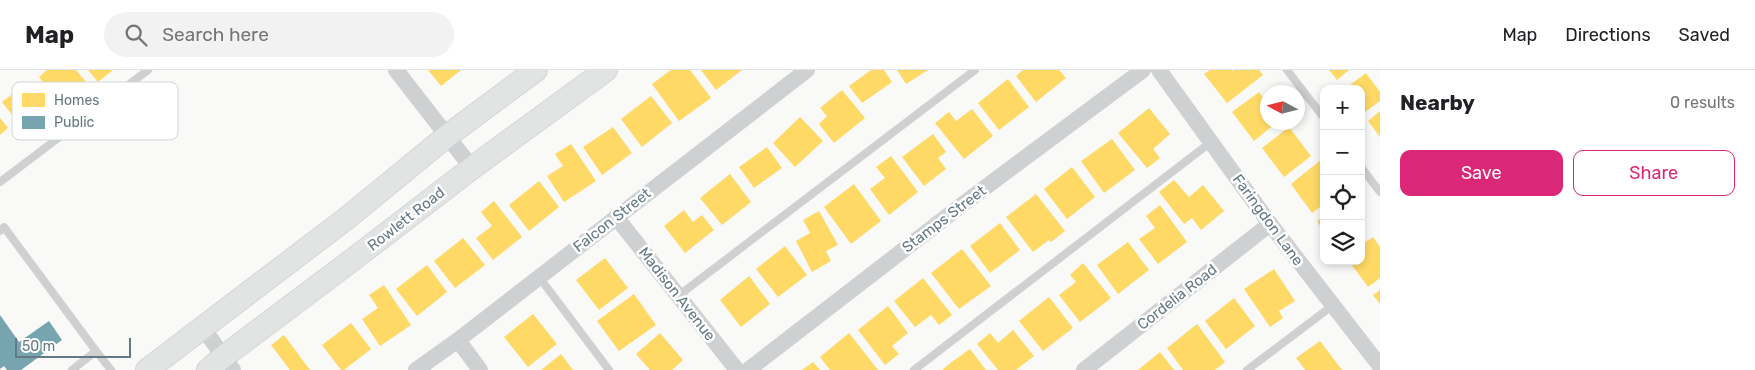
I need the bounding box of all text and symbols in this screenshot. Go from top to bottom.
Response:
search box [104,12,454,57]
text: Map [25,21,74,49]
icon: search [122,21,150,49]
text: Search here [162,23,269,46]
text: Map [1502,24,1537,46]
text: Directions [1565,24,1651,46]
text: Saved [1679,24,1730,46]
legend [12,82,178,140]
north arrow [1260,85,1305,130]
map controls [1320,85,1365,265]
button: + [1320,85,1365,130]
text: Nearby [1400,90,1475,115]
text: Homes [54,92,99,109]
text: 0 results [1670,93,1735,112]
text: Public [54,114,95,131]
button: − [1320,130,1365,175]
button: Save [1400,150,1563,196]
button: Share [1573,150,1735,196]
street label: Faringdon Lane [1229,171,1307,269]
button: locate [1320,175,1365,220]
street label: Stamps Street [898,182,990,256]
street label: Rowlett Road [364,183,448,255]
street label: Falcon Street [570,184,654,256]
button: layers [1320,220,1365,265]
street label: Madison Avenue [635,244,719,344]
street label: Cordelia Road [1134,260,1220,334]
scale bar [15,335,131,358]
text: 50 m [22,338,55,355]

